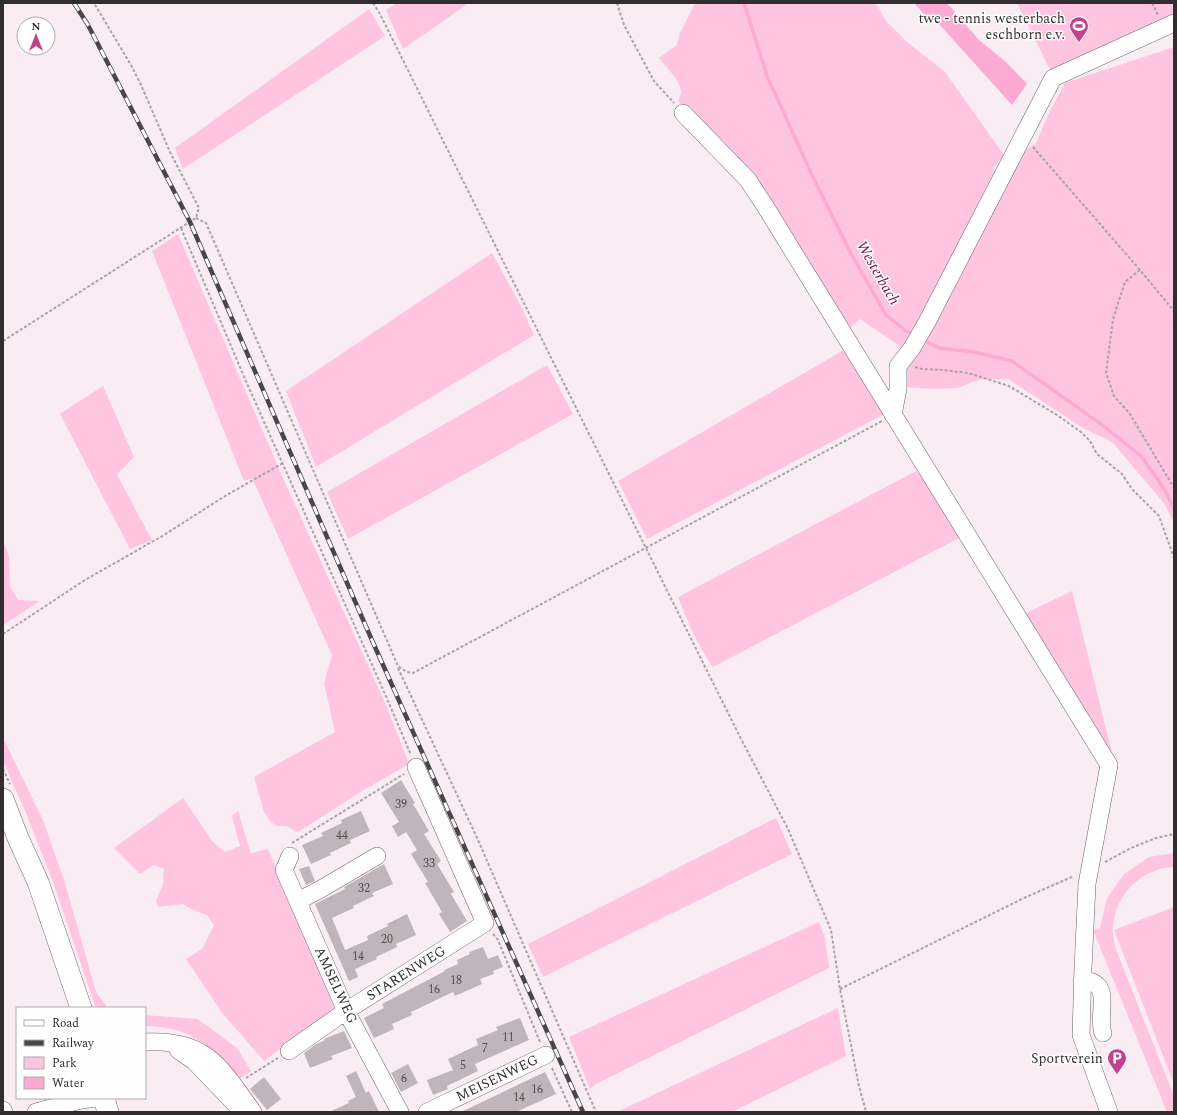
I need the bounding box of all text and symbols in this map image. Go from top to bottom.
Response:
place label: twe - tennis westerbach eschborn e.v. [918,8,1065,45]
sports icon: twe - tennis westerbach eschborn e.v. [1068,15,1090,43]
north arrow [16,16,56,56]
text: N [32,18,41,35]
water label: Westerbach [850,237,906,310]
house number: 39 [395,795,407,814]
house number: 44 [336,826,348,845]
house number: 33 [423,854,435,873]
house number: 32 [358,879,370,898]
house number: 20 [381,930,393,949]
street label: STARENWEG [362,940,450,1006]
street label: AMSELWEG [309,943,363,1027]
house number: 14 [352,947,364,966]
house number: 18 [450,971,462,990]
house number: 16 [428,980,440,999]
legend [16,1007,146,1099]
text: Road [52,1014,79,1033]
house number: 11 [502,1028,514,1047]
text: Railway [52,1034,95,1053]
house number: 7 [482,1039,488,1058]
parking icon: Sportverein [1106,1047,1128,1075]
place label: Sportverein [1031,1048,1103,1069]
street label: MEISENWEG [452,1049,542,1107]
text: Park [52,1054,77,1073]
house number: 5 [460,1056,466,1075]
house number: 6 [401,1069,407,1088]
text: Water [52,1074,84,1093]
house number: 16 [531,1080,543,1099]
house number: 14 [513,1088,525,1107]

